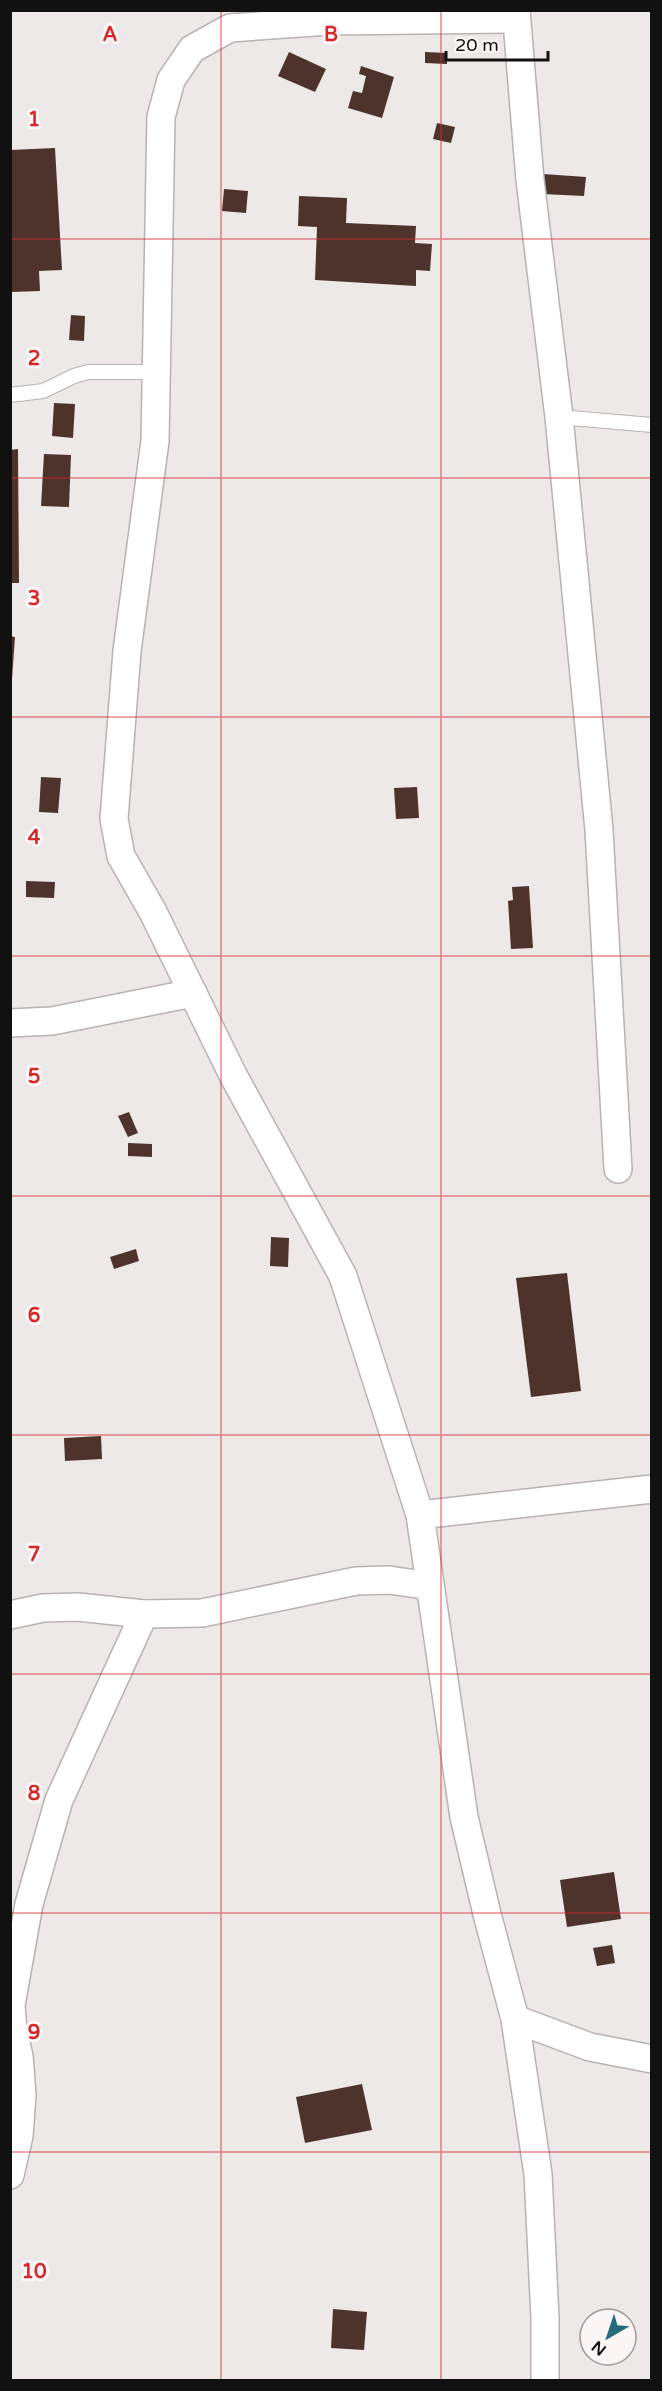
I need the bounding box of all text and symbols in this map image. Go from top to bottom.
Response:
text: A [103,23,118,47]
text: B [324,23,338,47]
scale bar [446,24,548,62]
text: 20 m [455,34,499,56]
text: 1 [28,108,40,132]
text: 2 [28,347,40,371]
text: 3 [28,587,40,611]
text: 4 [28,826,41,850]
text: 5 [28,1065,40,1089]
text: 6 [28,1304,40,1328]
text: 7 [28,1543,40,1567]
text: 8 [28,1782,40,1806]
text: 9 [28,2021,40,2045]
text: 10 [21,2260,47,2284]
north arrow [578,2307,638,2367]
text: N [588,2336,610,2360]

